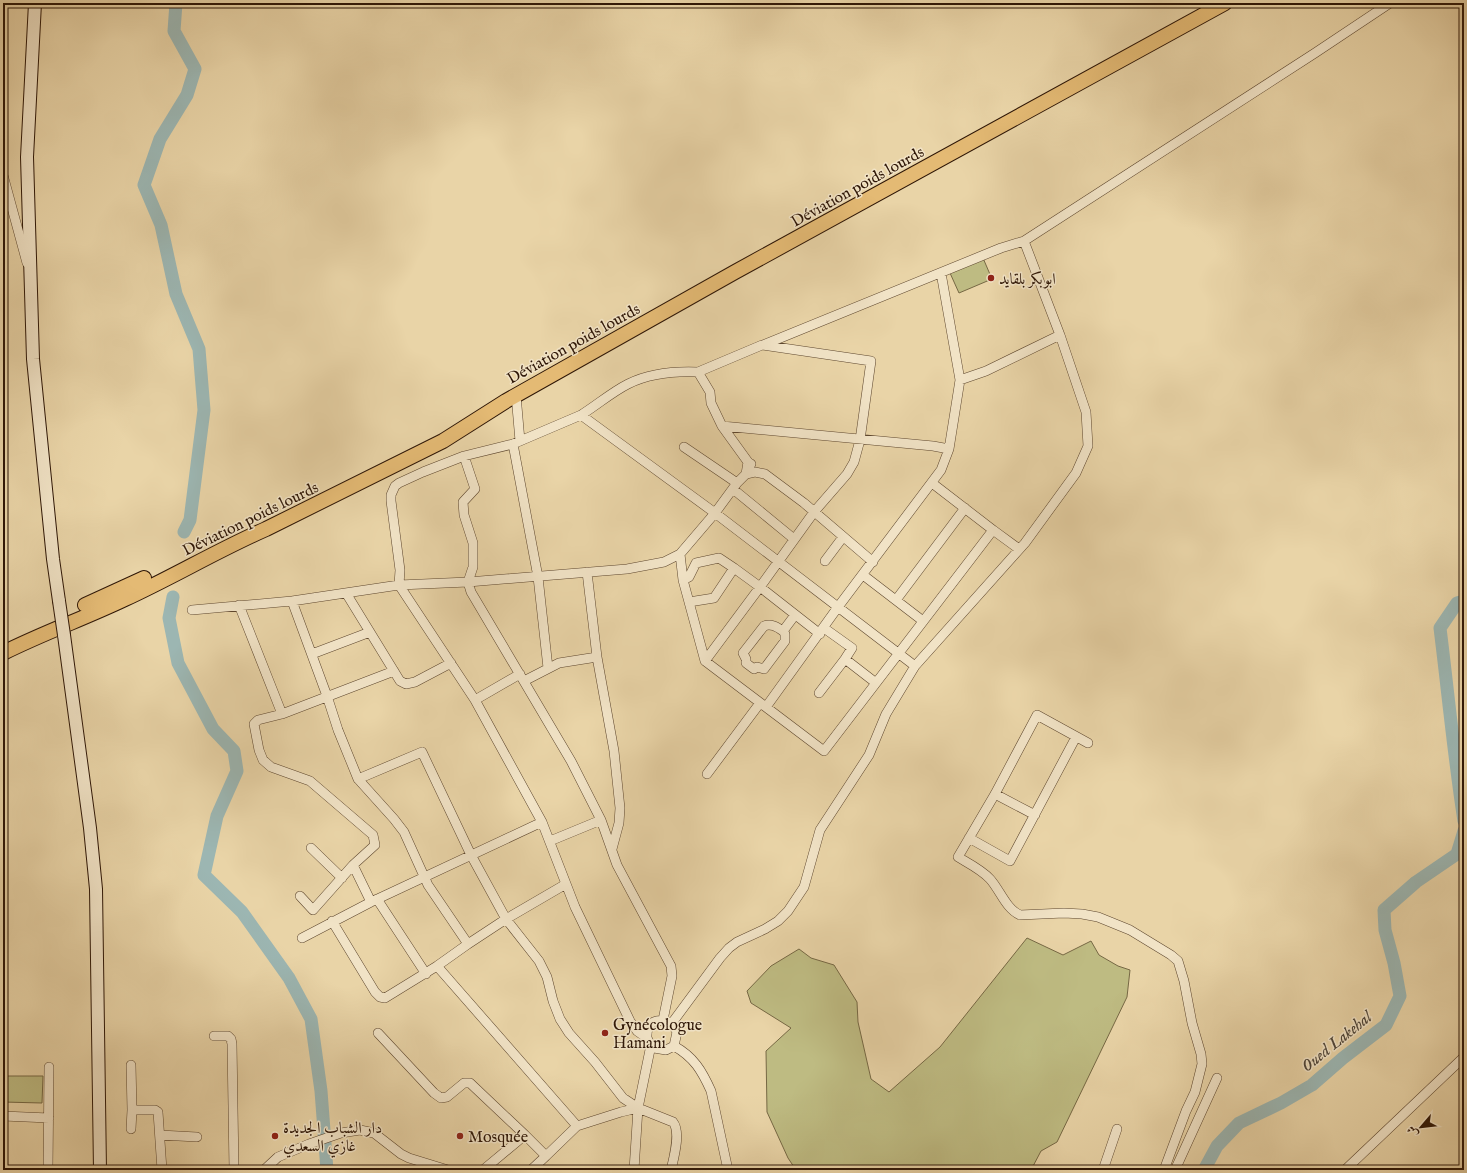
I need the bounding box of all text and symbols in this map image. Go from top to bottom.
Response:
street label: Déviation poids lourds [788,143,928,233]
place label: ابوبكر بلقايد [999,270,1056,290]
marker: ابوبكر بلقايد [986,273,996,283]
street label: Déviation poids lourds [504,300,644,390]
street label: Déviation poids lourds [180,478,323,561]
water label: Oued Lakehal [1297,1006,1378,1077]
place label: Gynécologue Hamani [613,1016,702,1054]
marker: Gynécologue Hamani [600,1028,610,1038]
north arrow [1401,1107,1441,1147]
place label: دار الشباب الجديدة غازي السعدي [283,1119,382,1158]
text: ش [1404,1123,1422,1139]
place label: Mosquée [468,1128,528,1148]
marker: دار الشباب الجديدة غازي السعدي [270,1131,280,1141]
marker: Mosquée [455,1131,465,1141]

